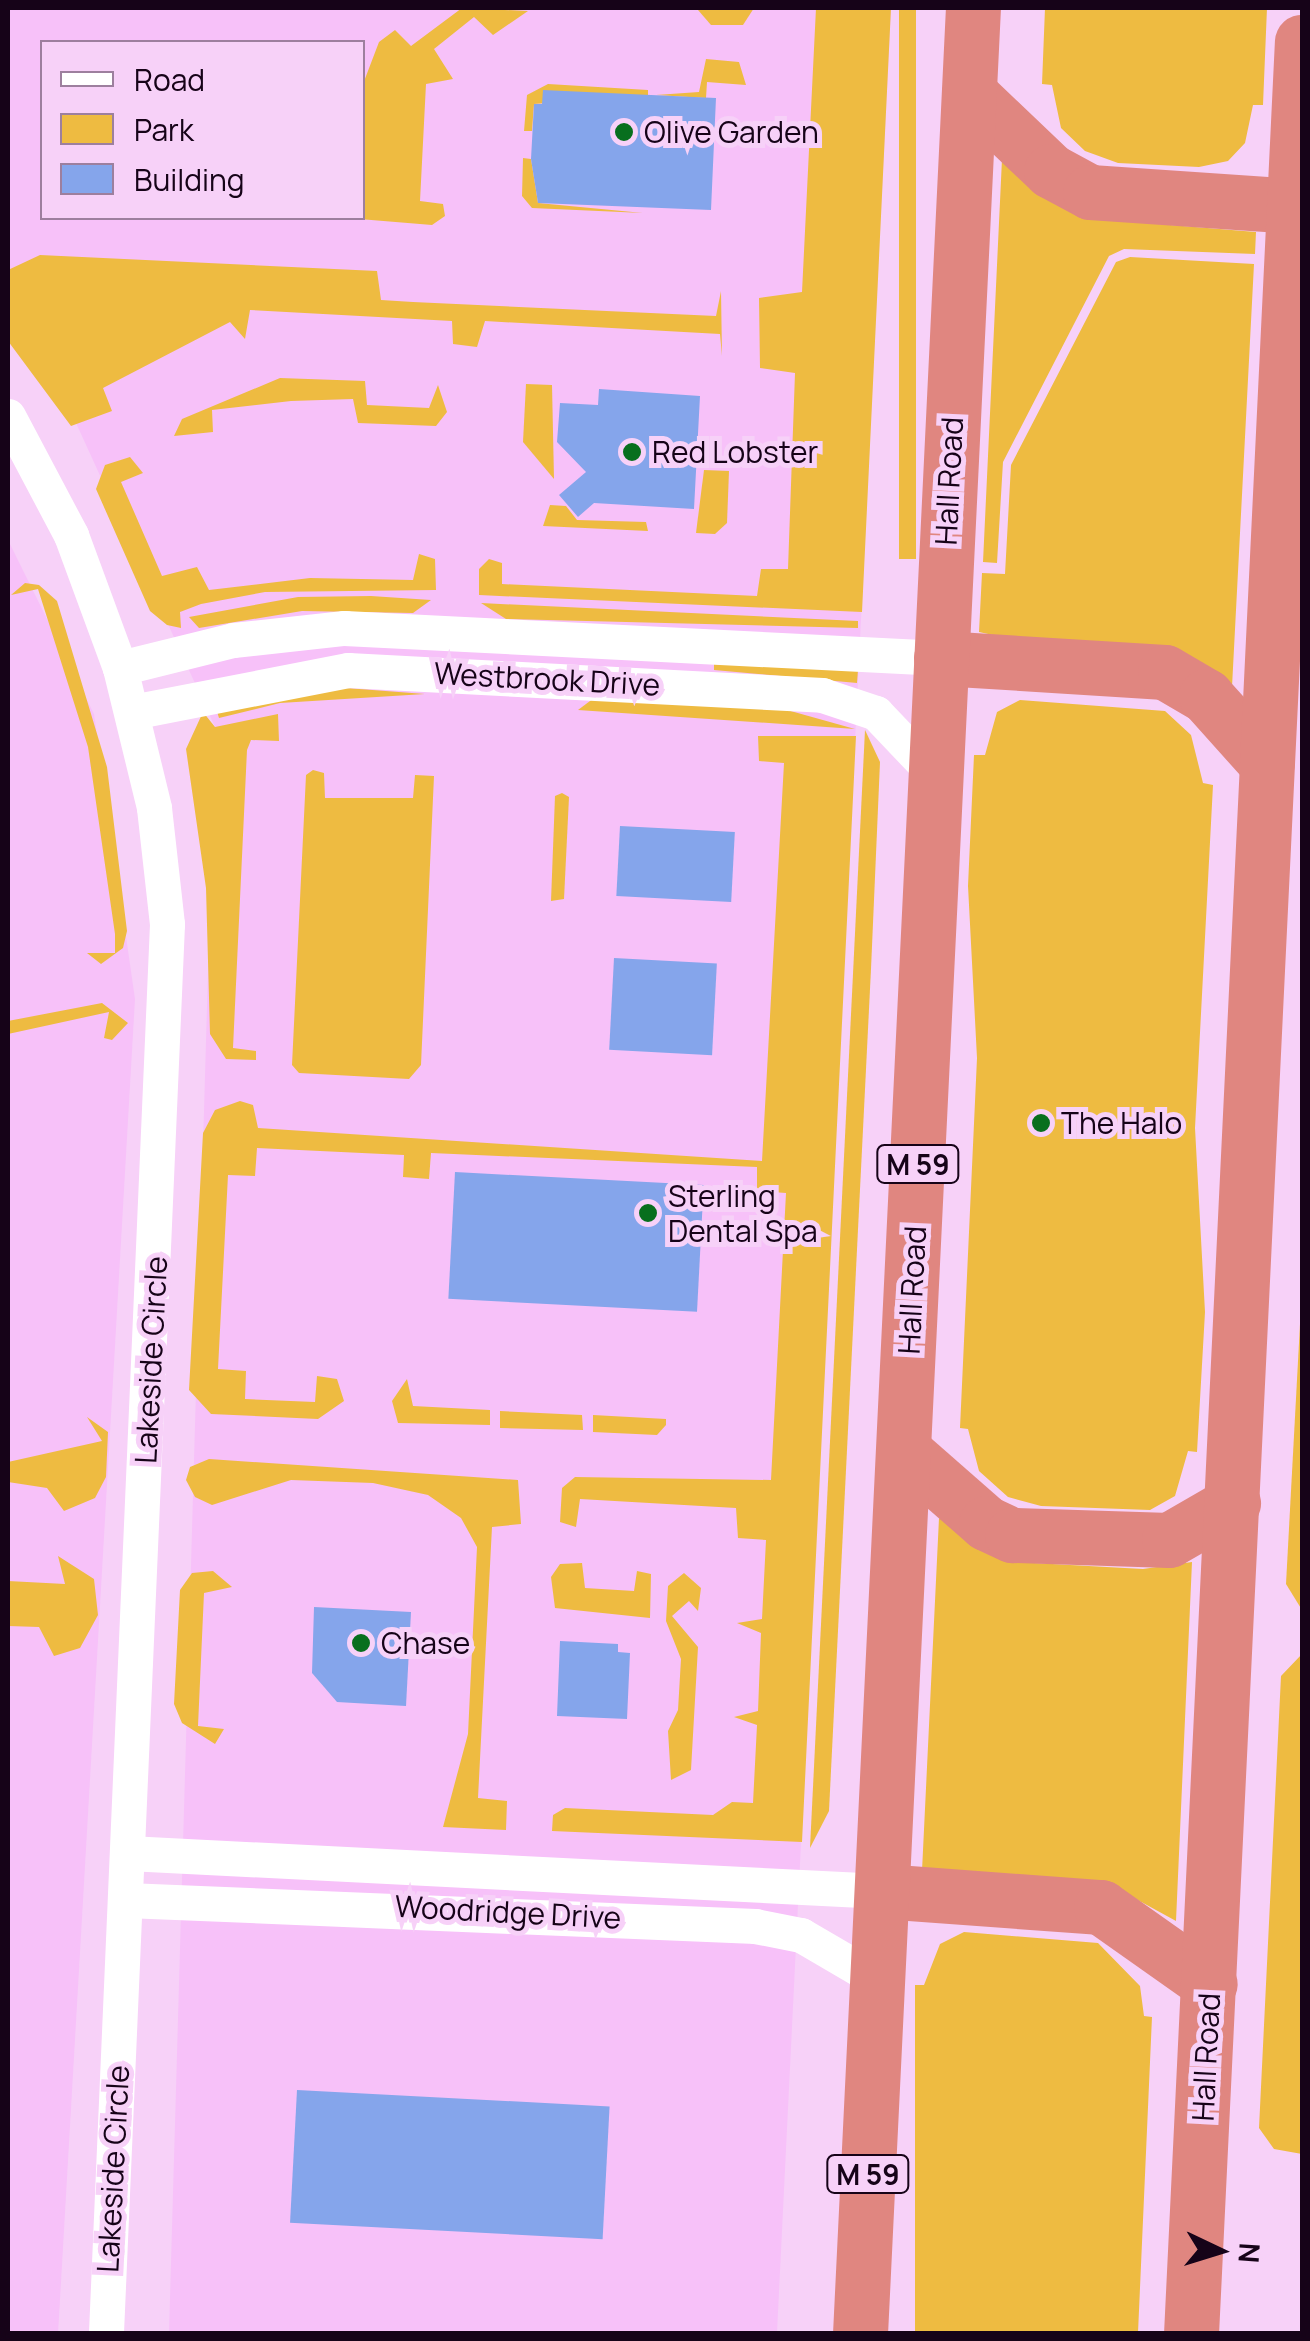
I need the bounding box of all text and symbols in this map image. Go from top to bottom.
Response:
legend [40,40,365,220]
text: Road [134,59,205,100]
text: Park [134,109,194,150]
place label: Olive Garden [644,114,819,150]
marker: Olive Garden [613,121,635,143]
text: Building [134,159,245,200]
street label: Hall Road [928,416,970,546]
place label: Red Lobster [652,434,818,470]
marker: Red Lobster [621,441,643,463]
street label: Westbrook Drive [433,655,661,703]
place label: The Halo [1061,1105,1182,1141]
marker: The Halo [1030,1112,1052,1134]
road number: M 59 [876,1141,960,1187]
place label: Sterling Dental Spa [668,1178,818,1248]
marker: Sterling Dental Spa [637,1202,659,1224]
street label: Hall Road [891,1225,933,1355]
street label: Lakeside Circle [128,1255,174,1465]
place label: Chase [381,1625,470,1661]
marker: Chase [350,1632,372,1654]
street label: Woodridge Drive [394,1888,622,1936]
street label: Hall Road [1185,1992,1227,2122]
street label: Lakeside Circle [90,2064,136,2274]
road number: M 59 [826,2151,910,2197]
north arrow [1170,2201,1270,2301]
text: N [1230,2242,1270,2264]

